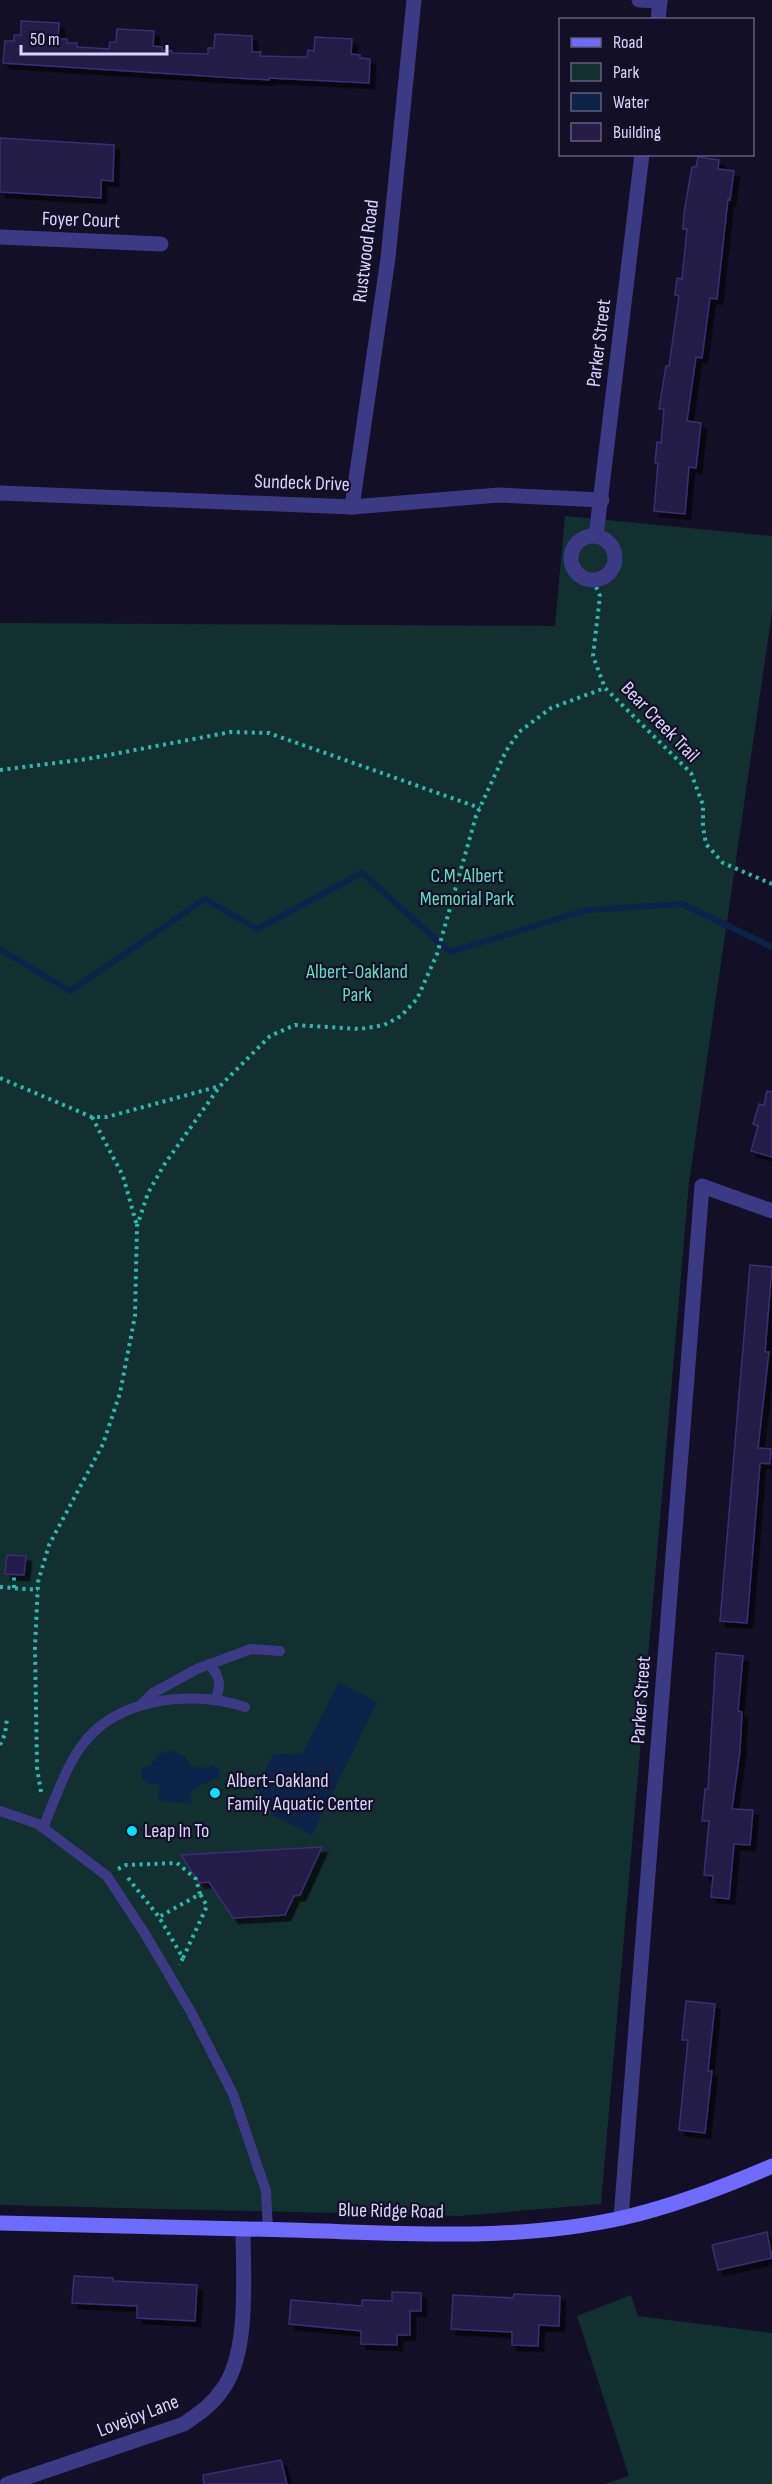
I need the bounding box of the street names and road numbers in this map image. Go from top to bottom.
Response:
street label: Rustwood Road [348,198,384,304]
street label: Foyer Court [41,207,121,233]
street label: Parker Street [582,298,616,388]
street label: Sundeck Drive [254,469,350,497]
street label: Bear Creek Trail [616,677,704,767]
street label: Parker Street [626,1655,656,1745]
street label: Blue Ridge Road [338,2198,444,2224]
street label: Lovejoy Lane [94,2390,182,2442]

